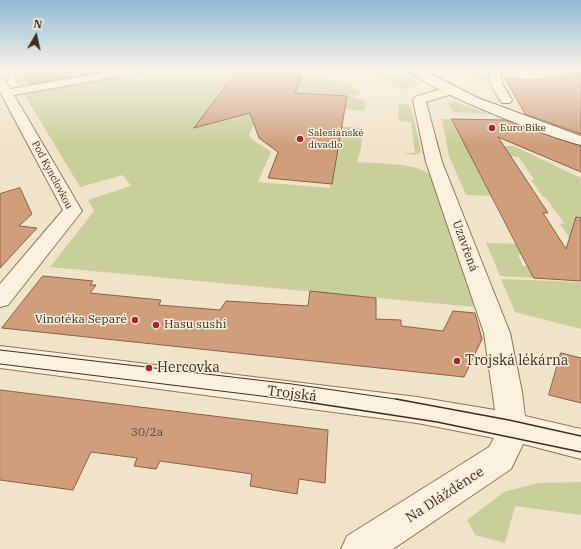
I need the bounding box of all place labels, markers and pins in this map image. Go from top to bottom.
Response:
place label: Euro Bike [500,122,546,134]
marker: Euro Bike [487,123,497,133]
place label: Salesiánské divadlo [308,127,364,150]
marker: Salesiánské divadlo [295,134,305,144]
place label: Vinotéka Separé [35,313,127,327]
marker: Vinotéka Separé [130,315,140,325]
place label: Hasu sushi [164,318,226,332]
marker: Hasu sushi [151,320,161,330]
place label: Trojská lékárna [465,353,568,369]
marker: Trojská lékárna [452,356,462,366]
place label: Hercovka [157,360,220,376]
marker: Hercovka [144,363,154,373]

